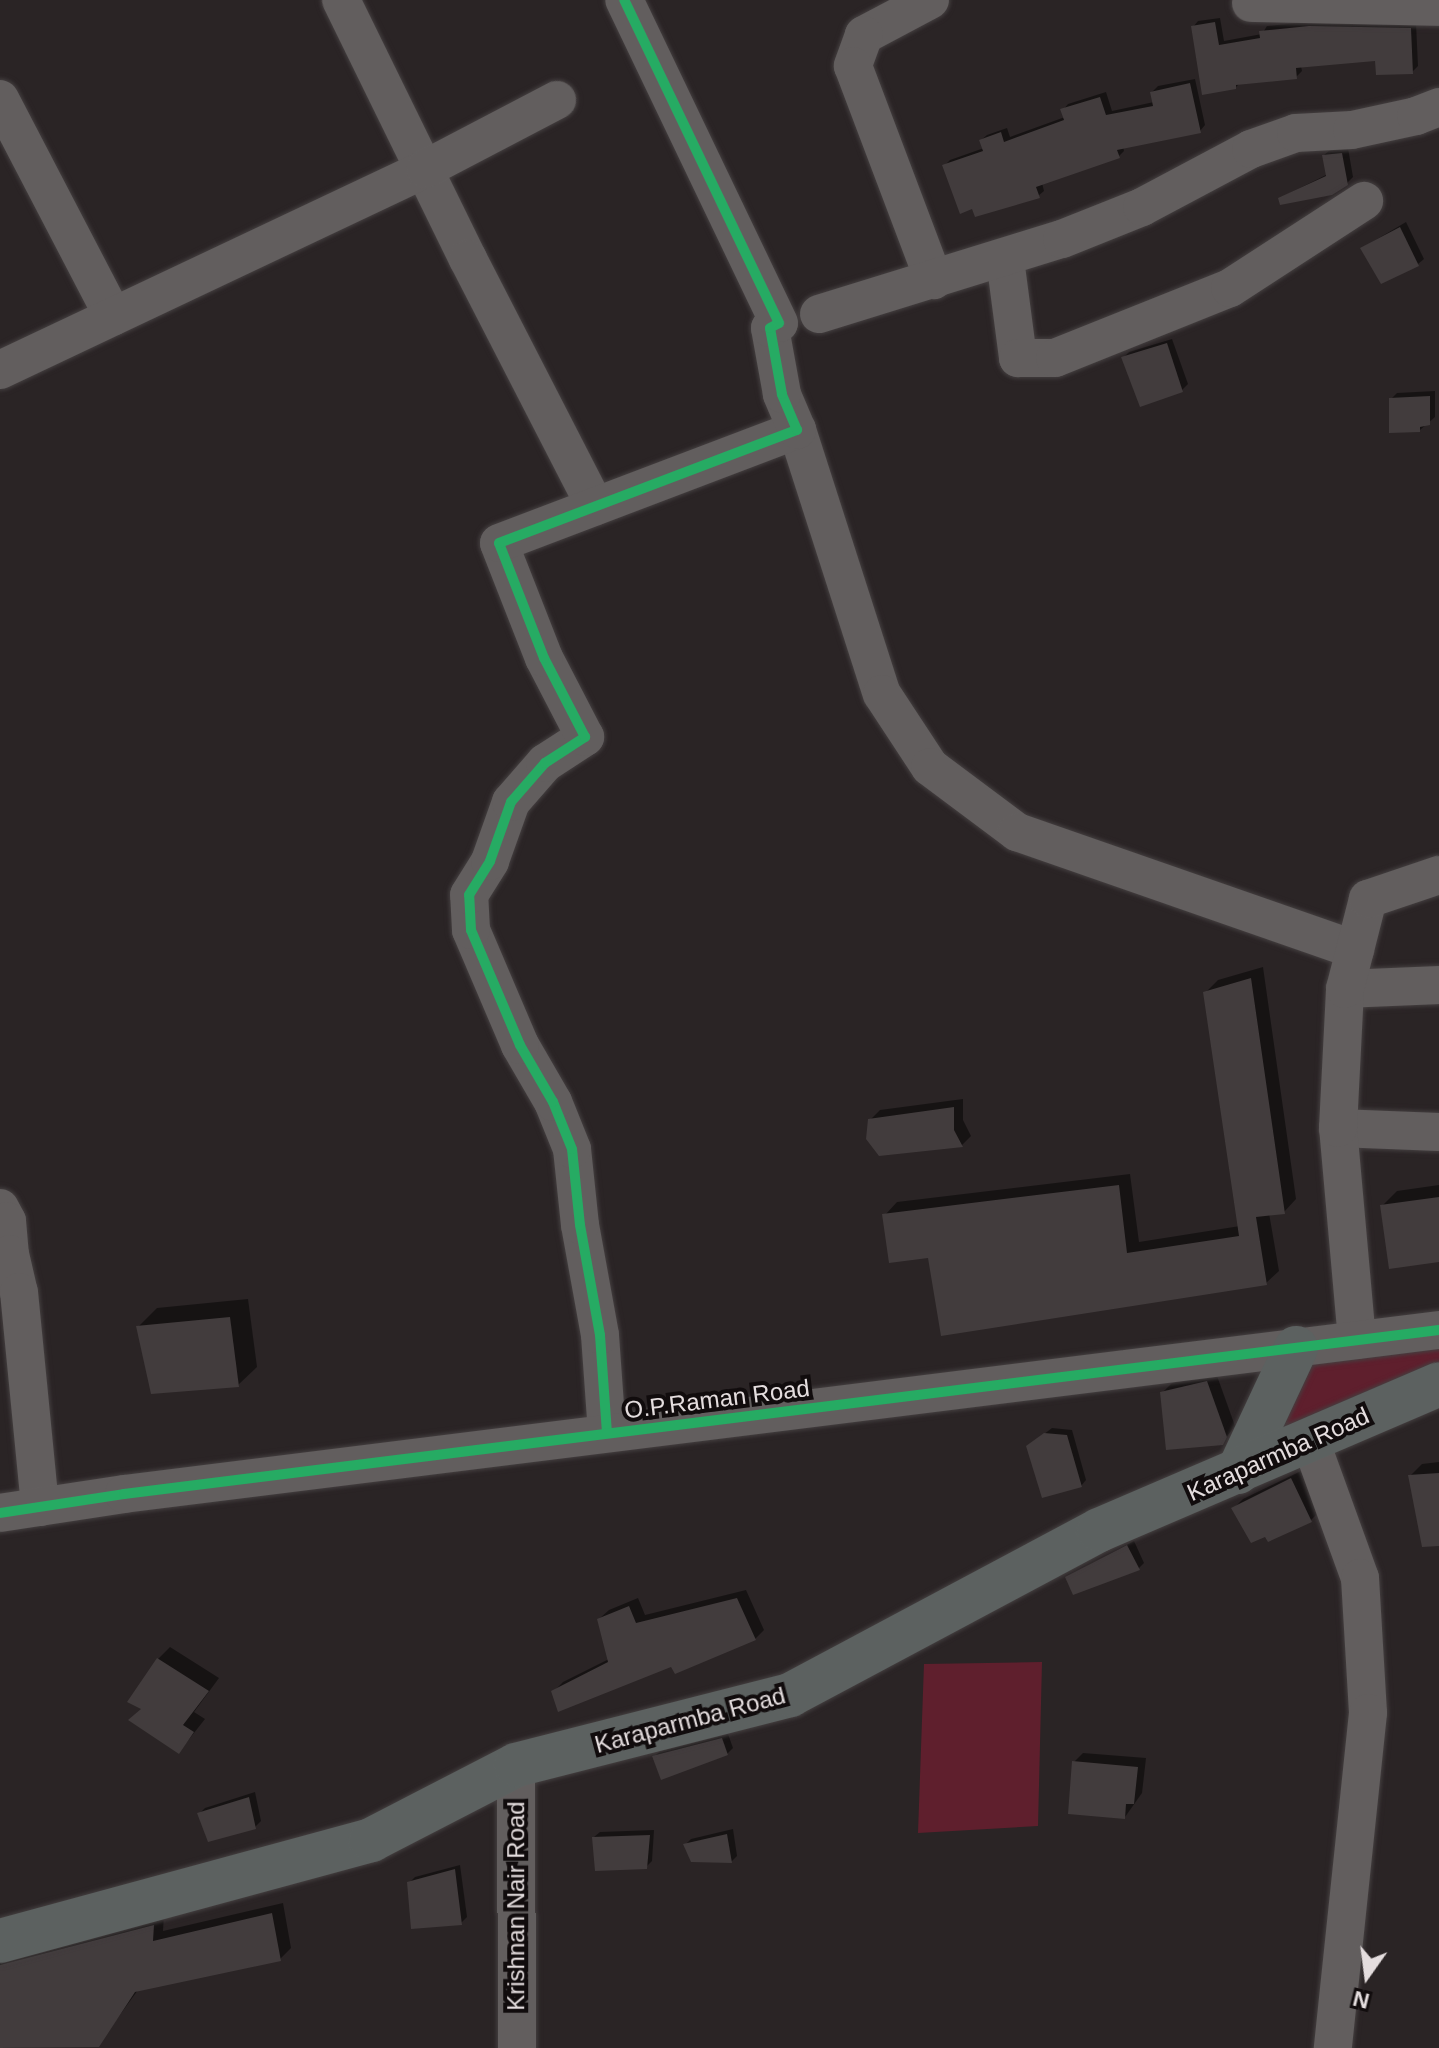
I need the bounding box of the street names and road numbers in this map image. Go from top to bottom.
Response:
street label: O.P.Raman Road [623,1373,811,1425]
street label: Karaparmba Road [1183,1401,1373,1507]
street label: Karaparmba Road [592,1681,788,1759]
street label: Krishnan Nair Road [502,1801,530,2011]

